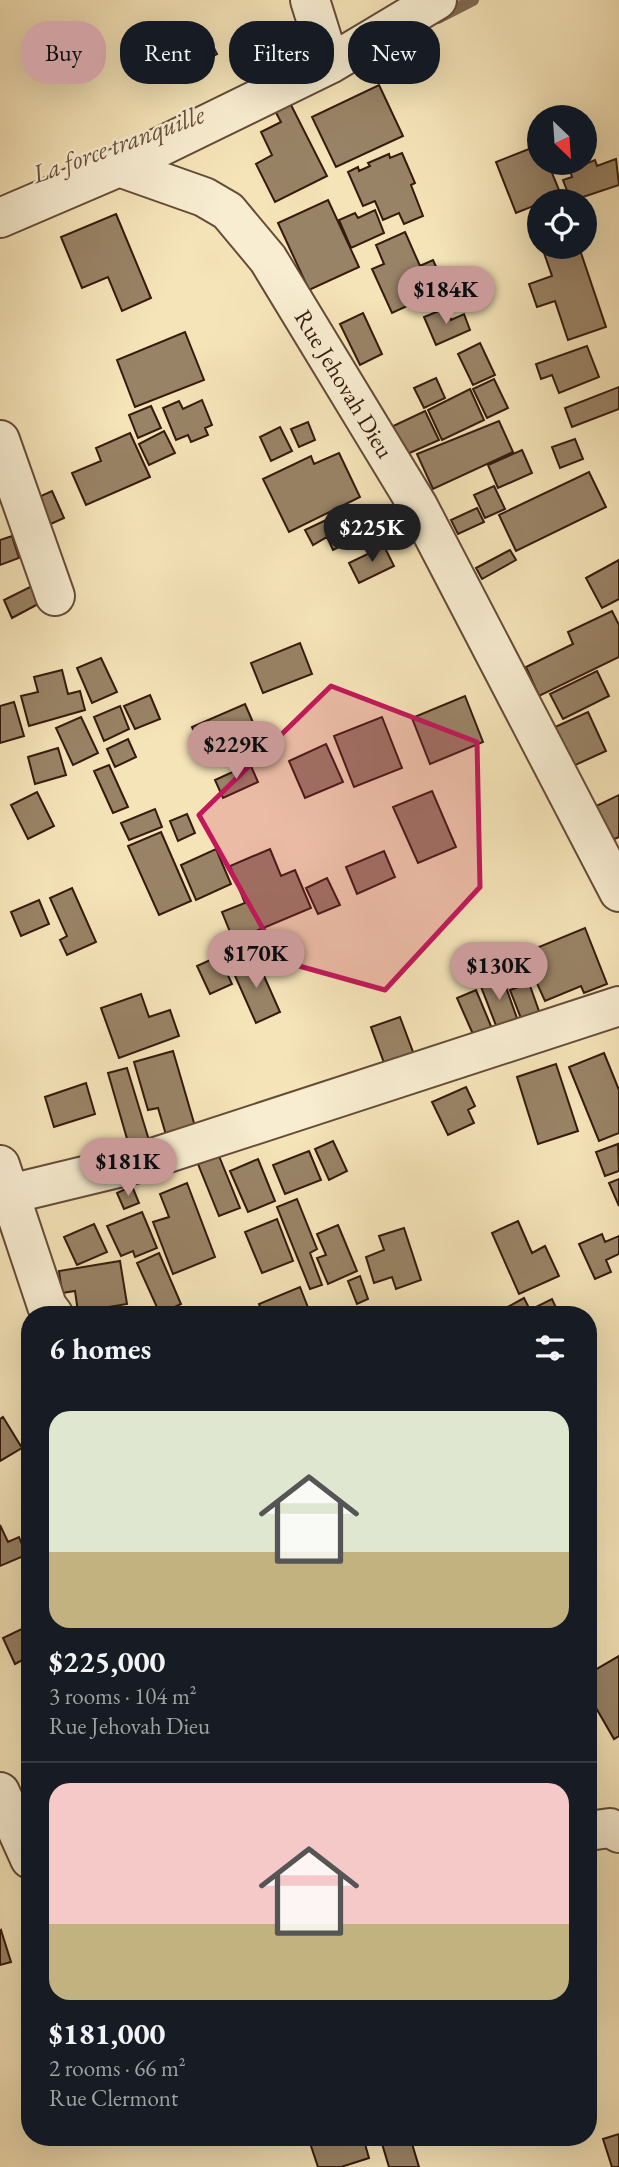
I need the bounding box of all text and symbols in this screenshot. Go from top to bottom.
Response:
chip: Buy [21,21,106,84]
chip: Rent [120,21,215,84]
chip: Filters [229,21,334,84]
chip: New [348,21,440,84]
water label: La force tranquille [26,97,210,192]
north arrow [527,105,597,175]
map controls [527,105,597,259]
button: locate [527,189,597,259]
pin: $184K [397,266,495,326]
text: $184K [414,274,478,304]
street label: Rue Jehovah Dieu [288,304,401,464]
pin: $225K [323,504,421,564]
text: $225K [340,512,404,542]
pin: $229K [187,722,285,781]
text: $229K [204,729,268,759]
pin: $170K [207,930,305,990]
text: $170K [224,938,288,968]
pin: $130K [450,942,548,1002]
text: $130K [467,950,531,980]
pin: $181K [79,1138,177,1198]
text: $181K [96,1146,160,1176]
text: 6 homes [49,1329,151,1368]
icon: filters [531,1329,569,1367]
icon: home [246,1456,372,1582]
text: $225,000 [49,1642,165,1681]
text: 3 rooms · 104 m² [49,1681,197,1711]
text: Rue Jehovah Dieu [49,1711,210,1741]
icon: home [246,1828,372,1954]
text: $181,000 [49,2014,165,2053]
text: 2 rooms · 66 m² [49,2053,186,2083]
text: Rue Clermont [49,2083,178,2113]

